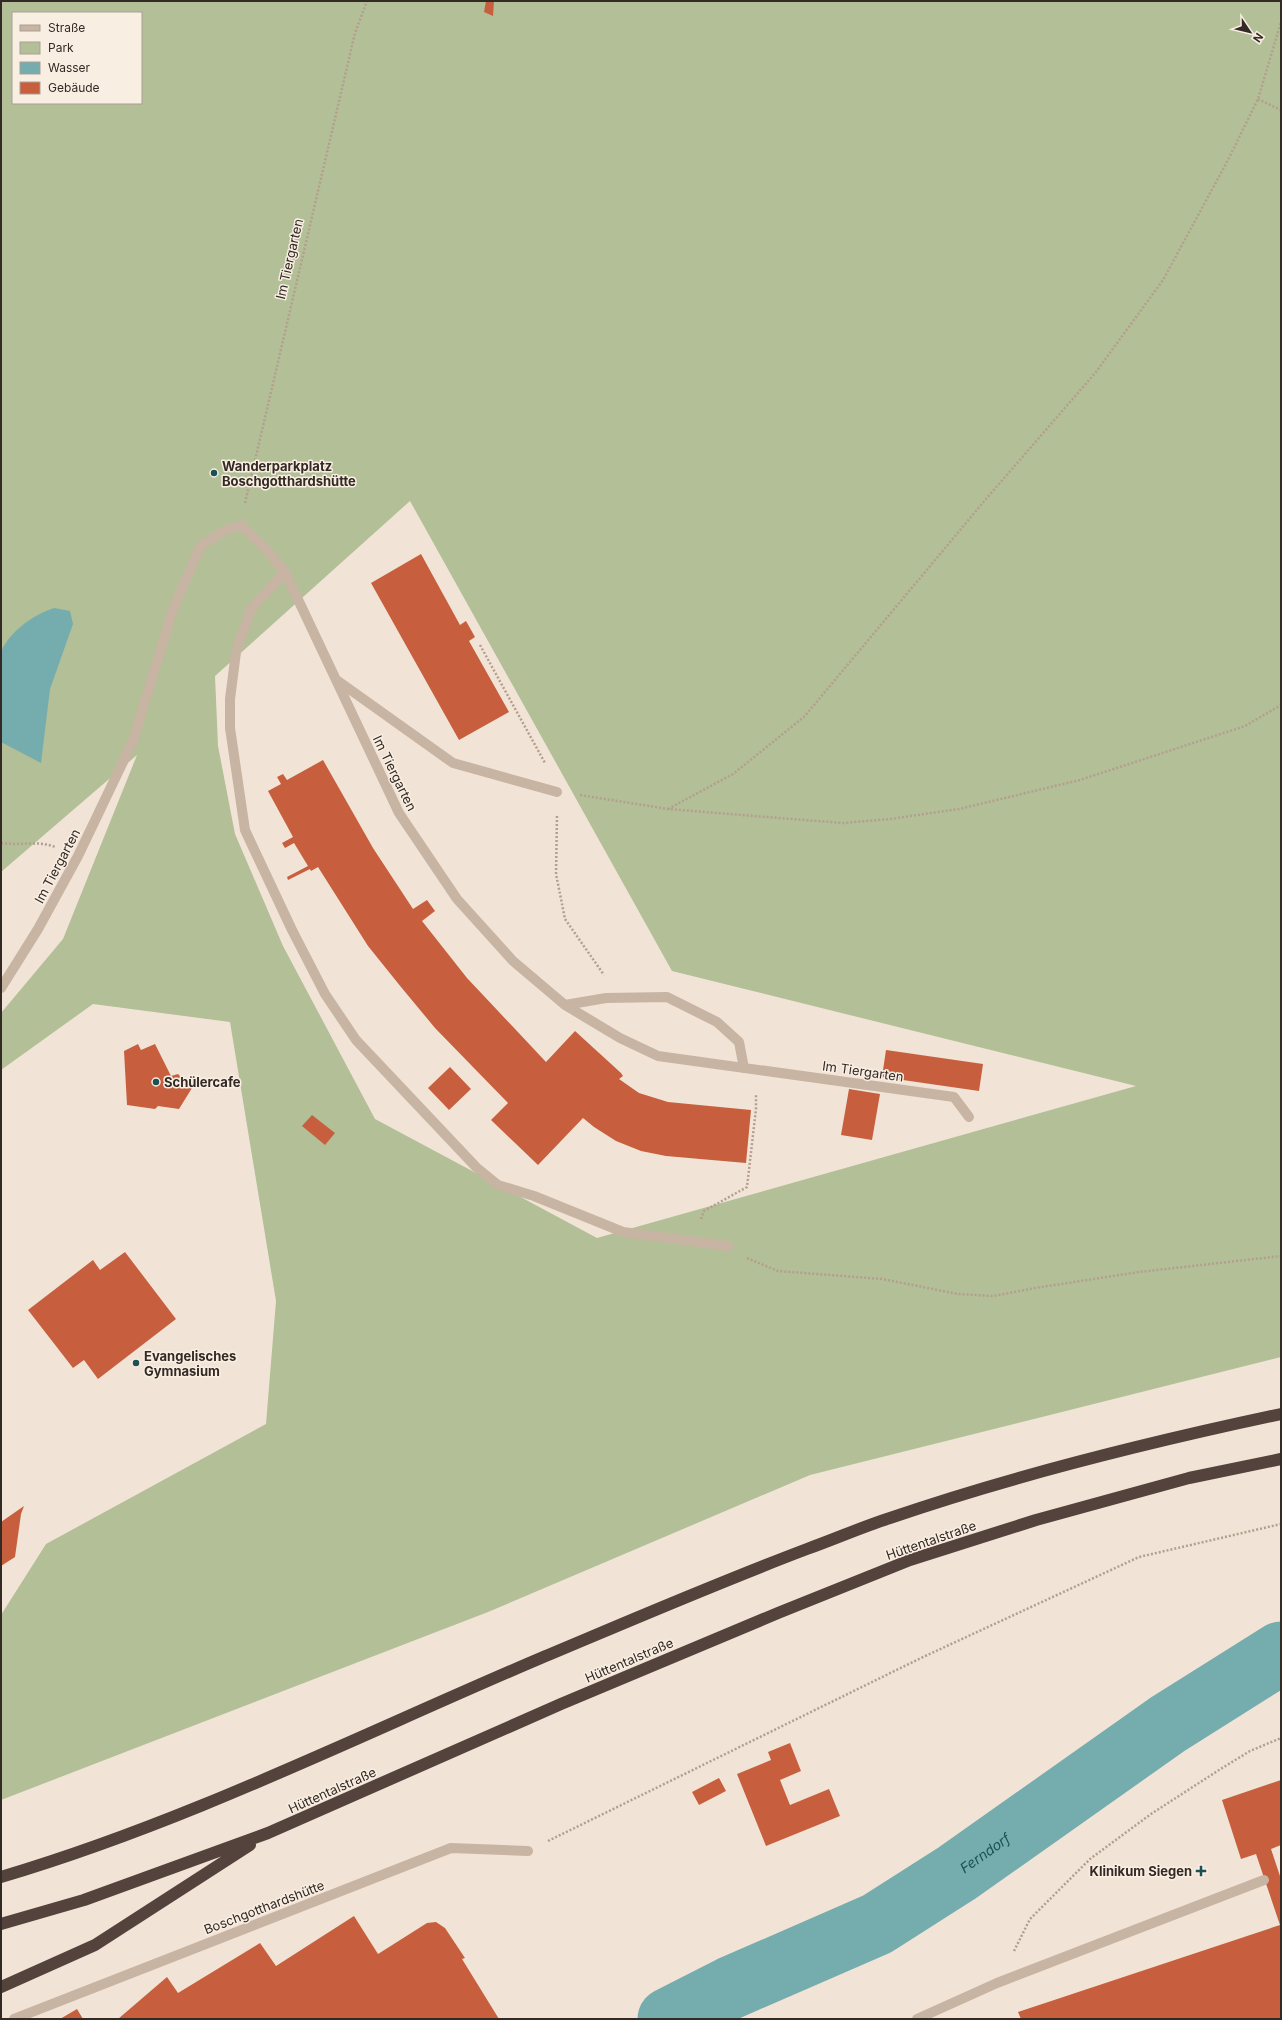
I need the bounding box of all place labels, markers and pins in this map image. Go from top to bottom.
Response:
place label: Wanderparkplatz Boschgotthardshütte [222,458,356,489]
marker: Wanderparkplatz Boschgotthardshütte [209,468,219,478]
place label: Schülercafe [164,1074,241,1090]
marker: Schülercafe [151,1077,161,1087]
place label: Evangelisches Gymnasium [144,1348,236,1379]
marker: Evangelisches Gymnasium [131,1358,141,1368]
place label: Klinikum Siegen [1090,1863,1192,1879]
marker: Klinikum Siegen [1195,1865,1207,1877]

